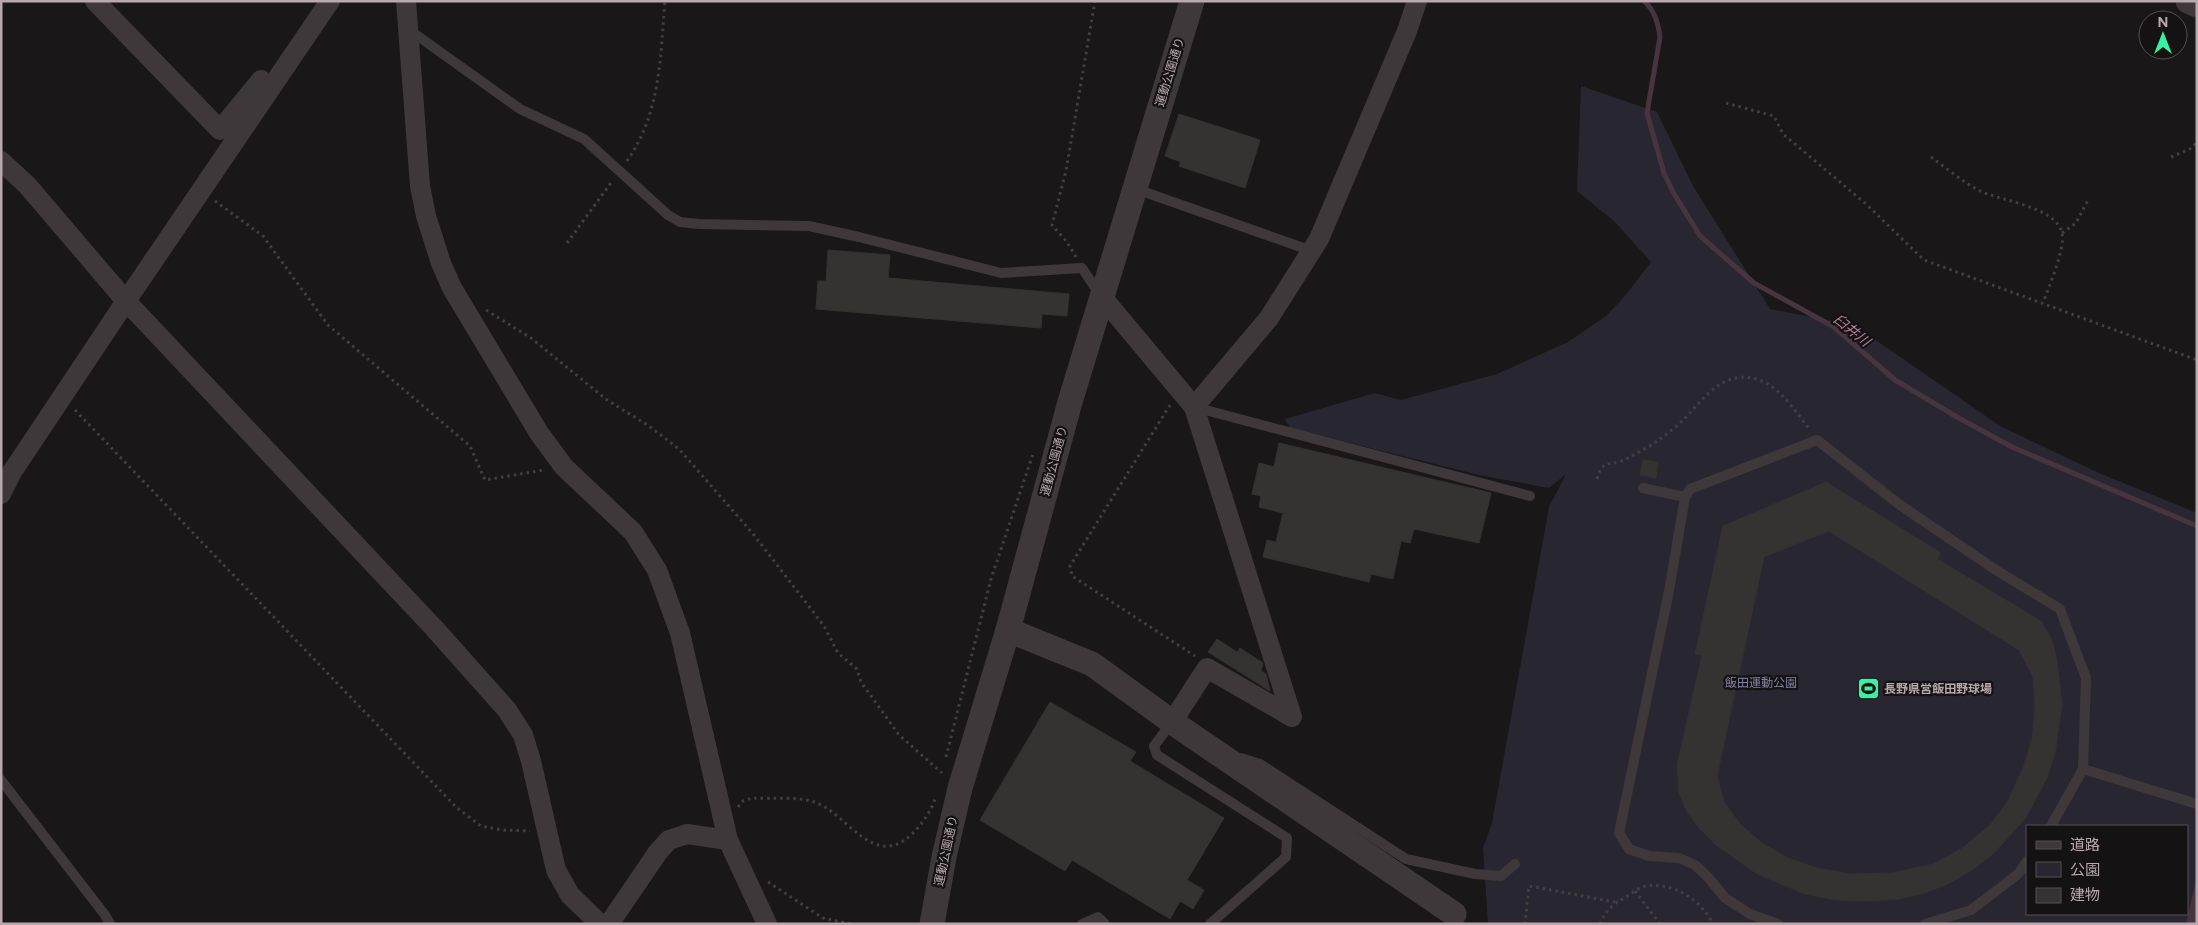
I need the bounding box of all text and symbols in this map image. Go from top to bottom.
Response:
north arrow [2138,10,2188,60]
text: N [2158,14,2168,31]
street label: 運動公園通り [1153,36,1187,108]
water label: 臼井川 [1830,311,1875,351]
street label: 運動公園通り [1038,424,1070,498]
park label: 飯田運動公園 [1725,676,1797,690]
sports icon: 長野県営飯田野球場 [1856,677,1880,701]
place label: 長野県営飯田野球場 [1884,682,1992,696]
street label: 運動公園通り [932,814,960,888]
legend [2026,825,2188,915]
text: 道路 [2070,836,2100,854]
text: 公園 [2070,861,2100,879]
text: 建物 [2070,886,2100,904]

